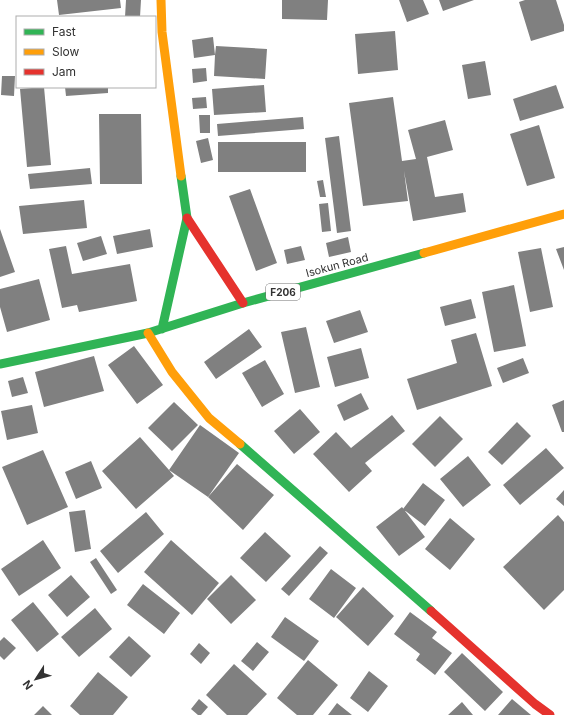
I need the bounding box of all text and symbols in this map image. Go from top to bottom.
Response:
legend [16,16,156,88]
text: Fast [52,24,76,39]
text: Slow [52,44,80,59]
text: Jam [52,64,76,79]
street label: Isokun Road [304,250,370,280]
road number: F206 [266,284,300,300]
north arrow [16,659,56,699]
text: N [20,677,36,692]

